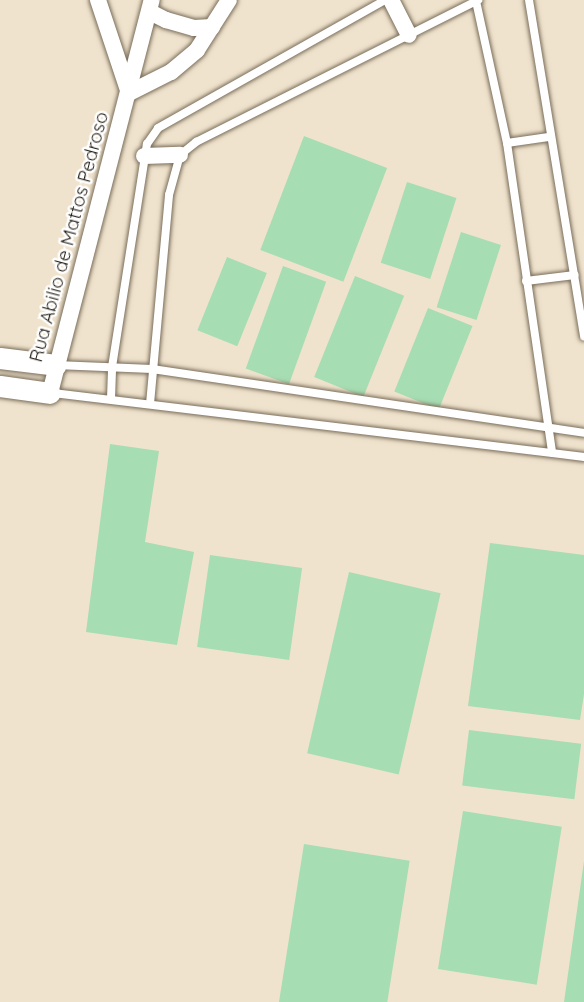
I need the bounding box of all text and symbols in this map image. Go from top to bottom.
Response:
street label: Rua Abilio de Mattos Pedroso [25,109,113,365]

